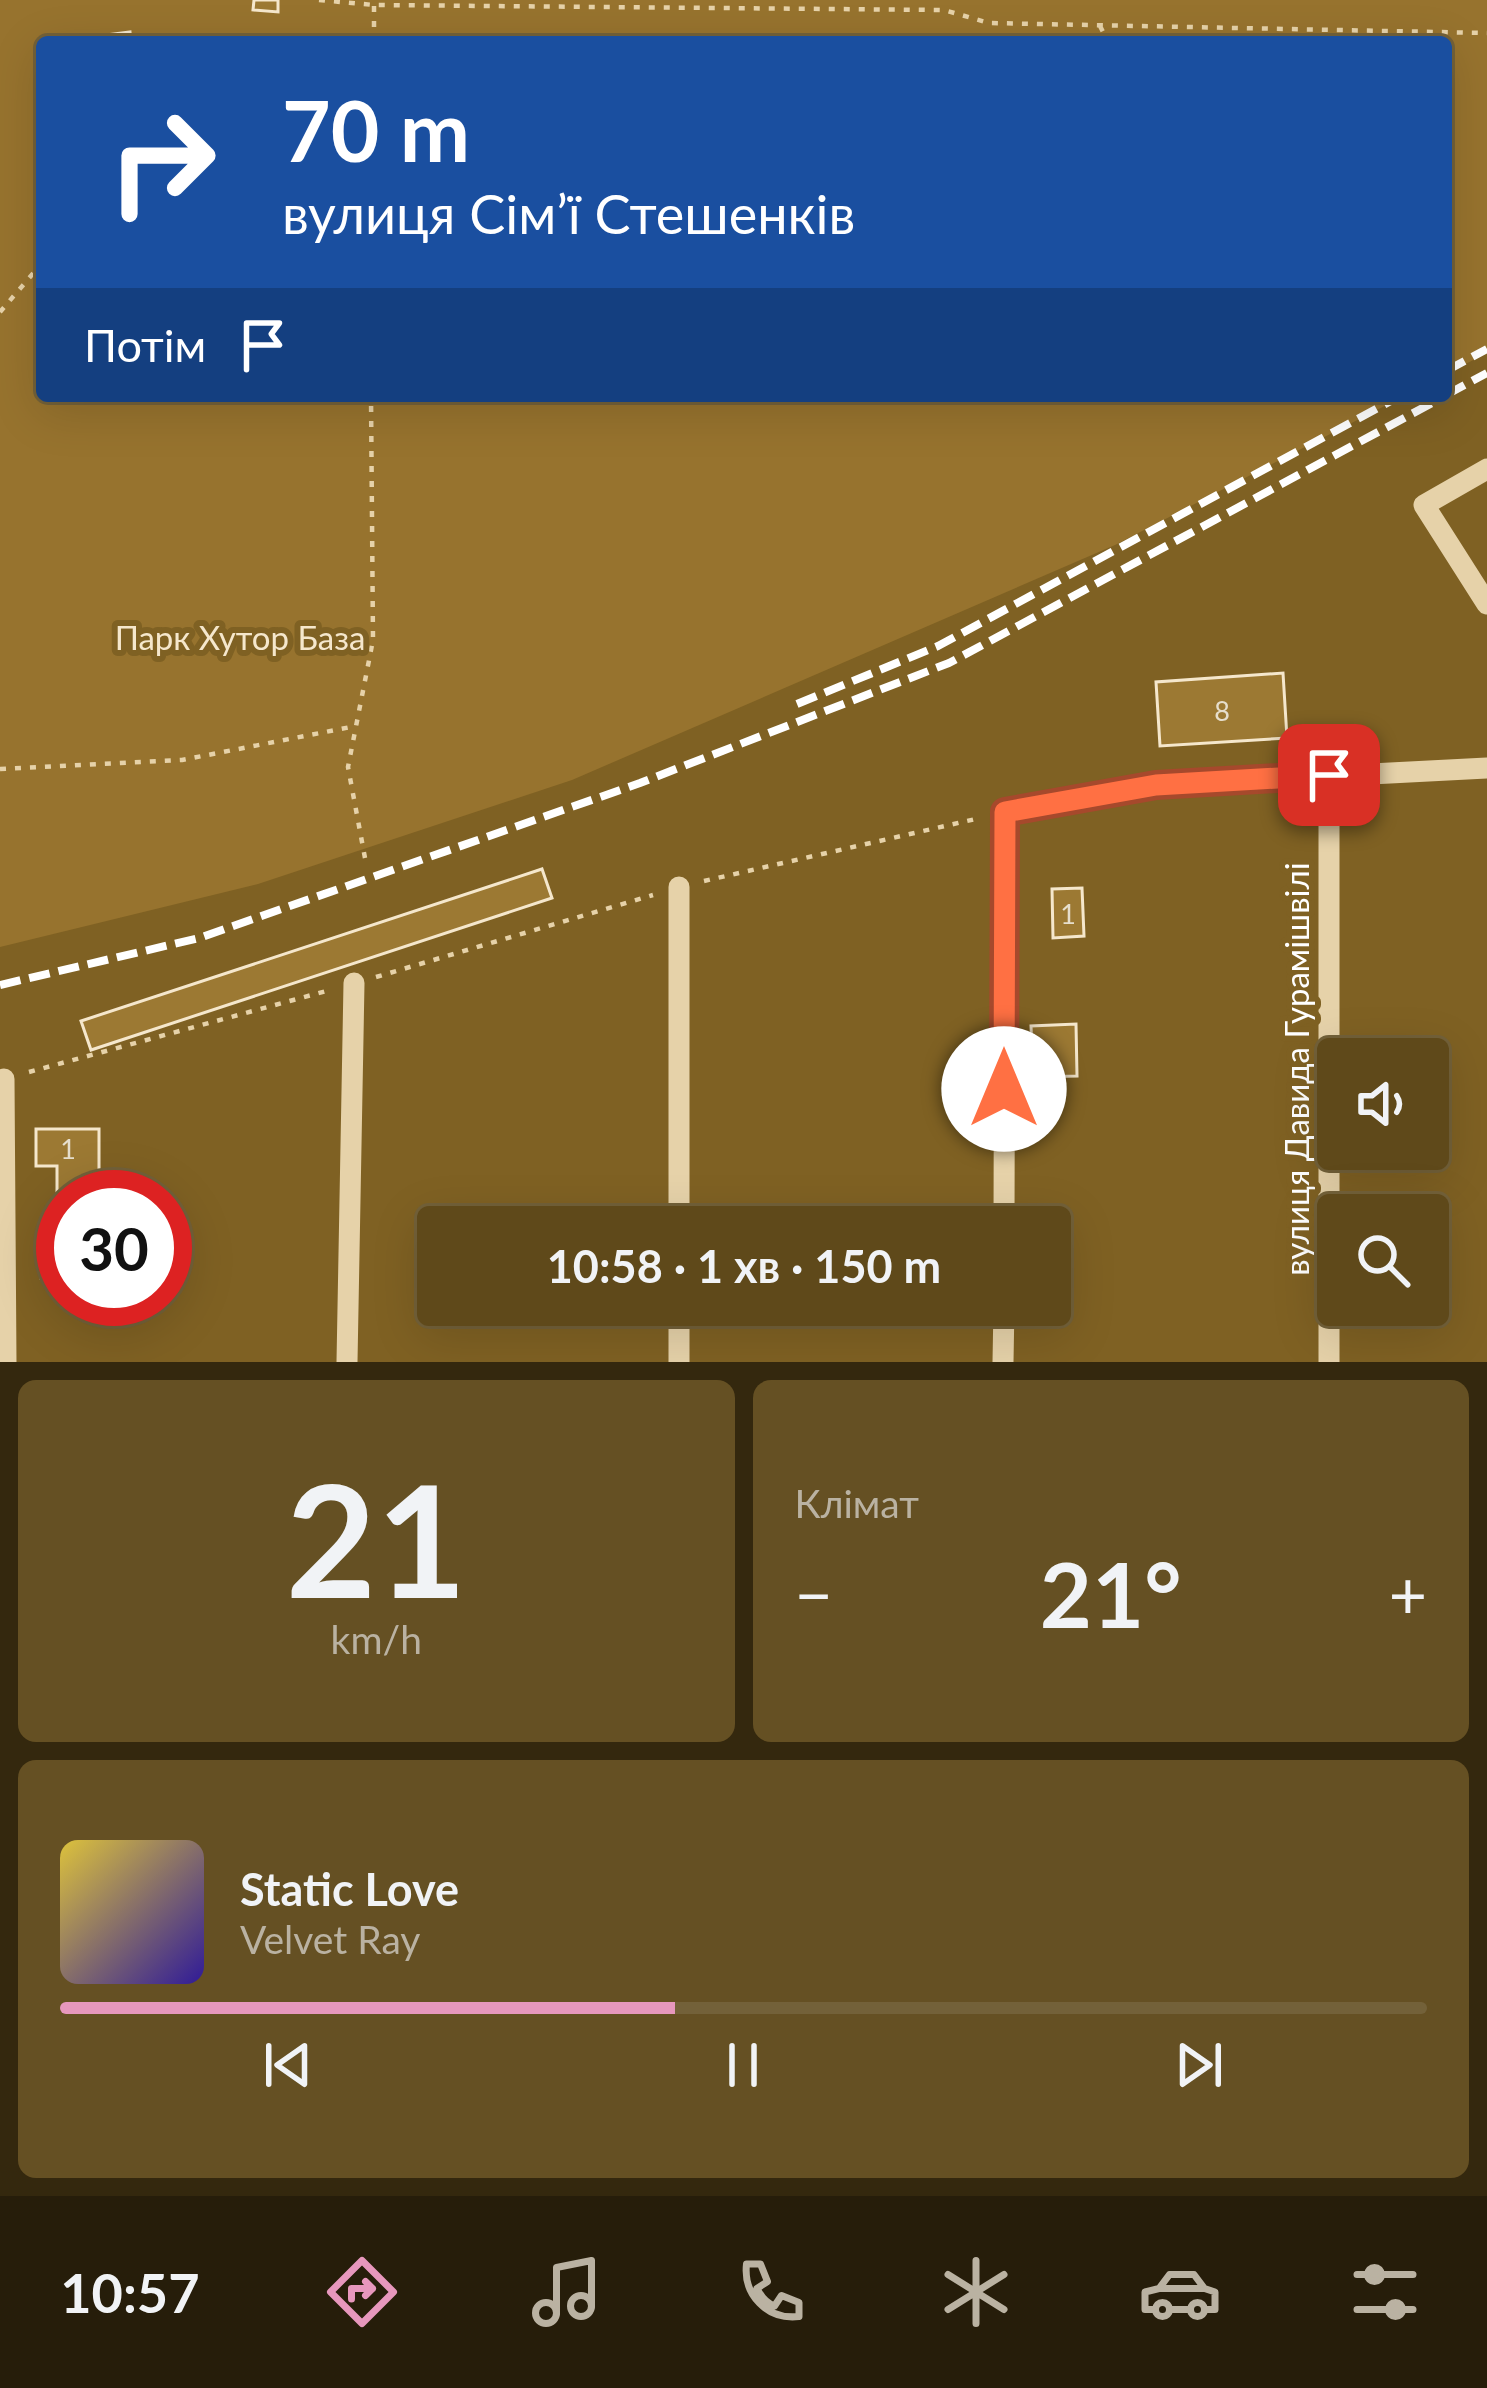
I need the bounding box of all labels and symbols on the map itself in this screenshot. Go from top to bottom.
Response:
park label: Парк Хутор База [115,617,365,657]
house number: 8 [1214,694,1230,727]
pin [1278,724,1380,826]
street label: вулиця Давида Гурамішвілі [1276,862,1316,1276]
house number: 1 [1060,897,1076,930]
position arrow [941,1026,1067,1152]
house number: 1 [60,1132,76,1165]
speed limit sign: 30 [36,1170,192,1326]

